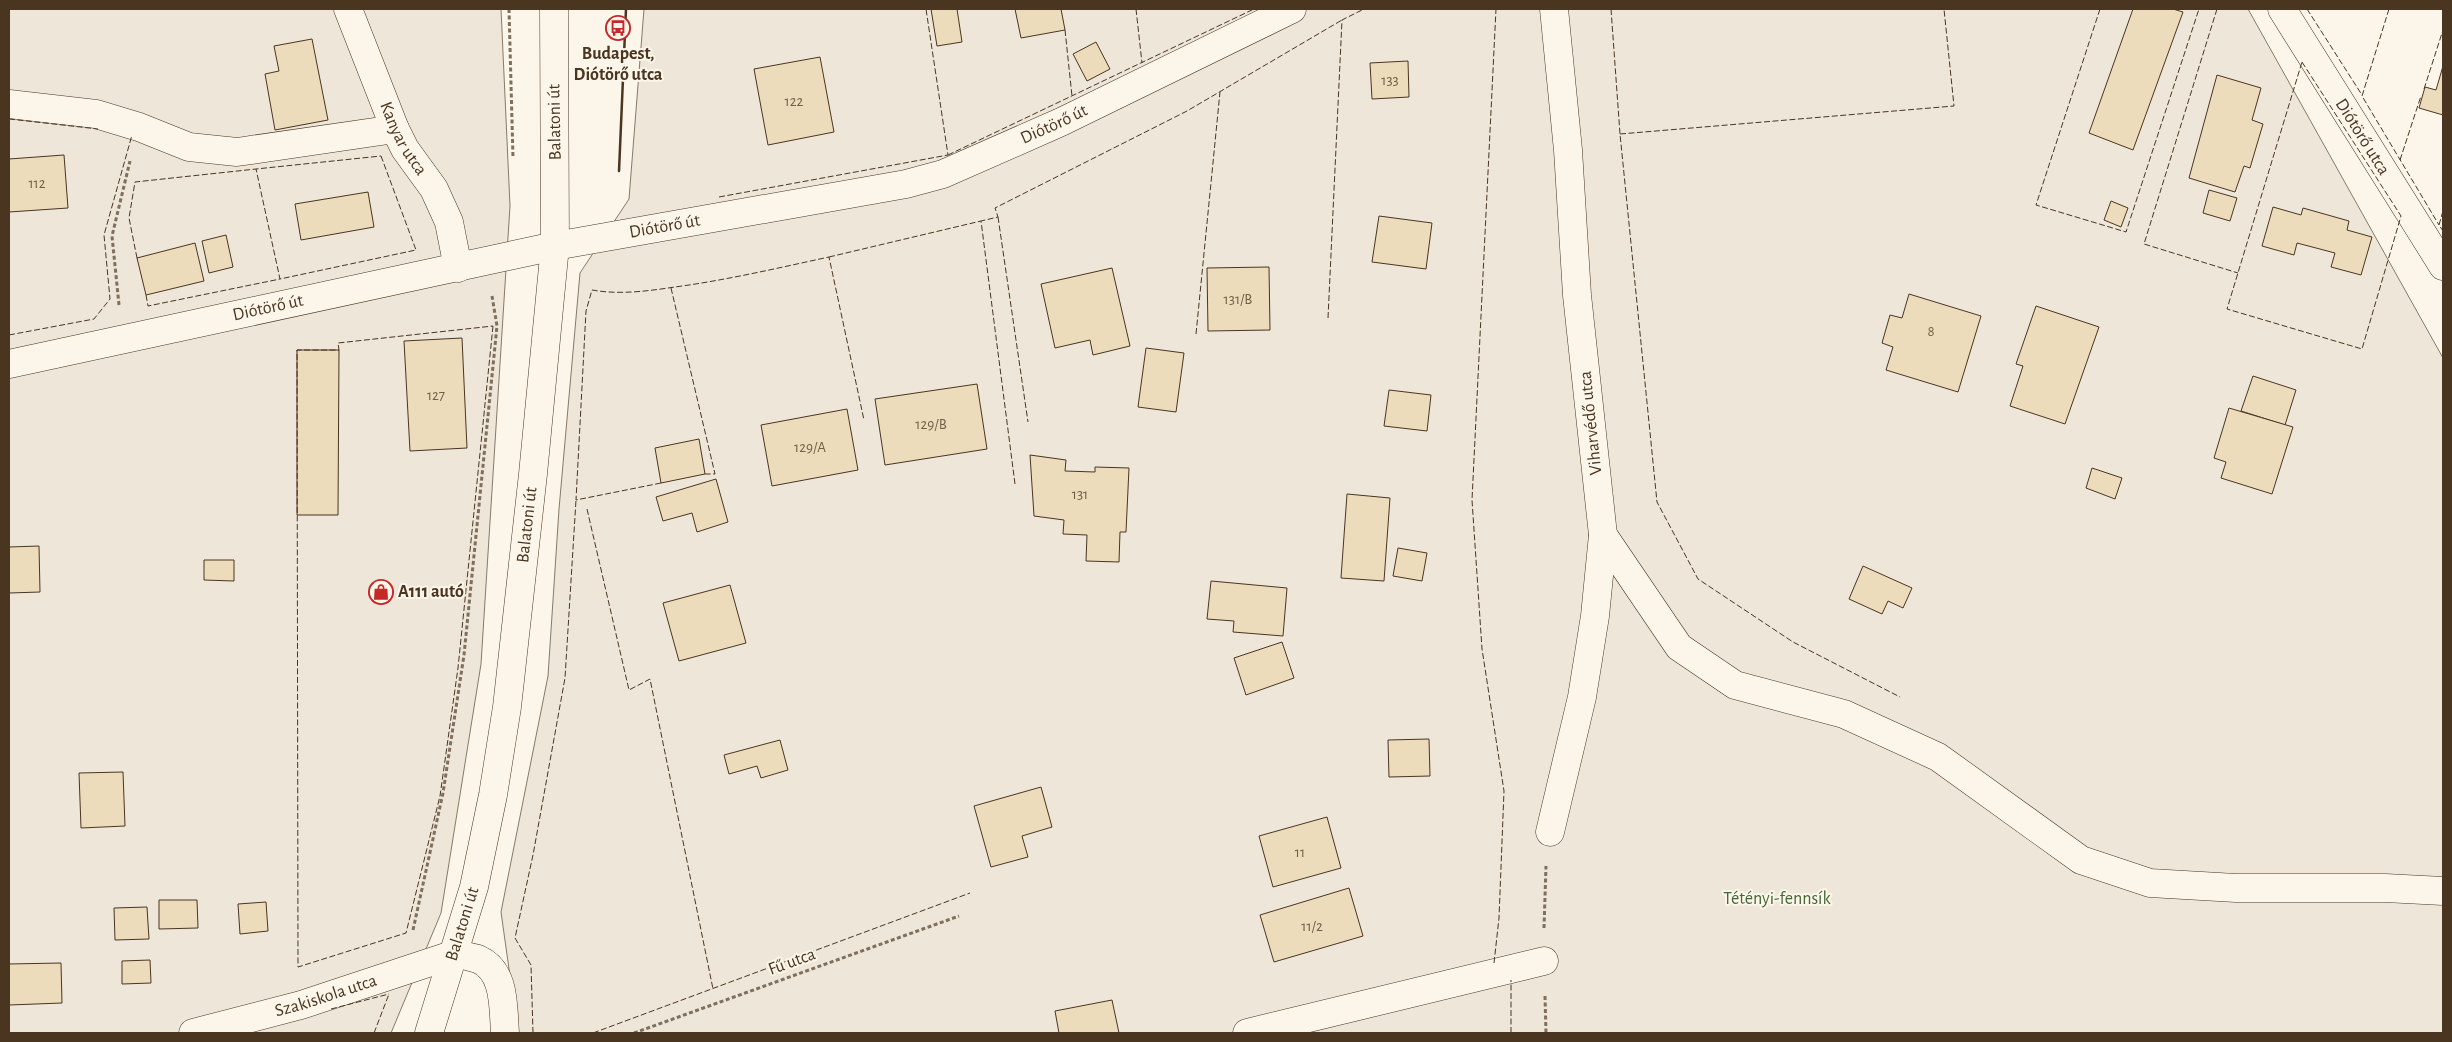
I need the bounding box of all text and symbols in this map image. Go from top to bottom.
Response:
bus stop icon: Budapest, Diótörő utca [605,15,631,41]
place label: Budapest, Diótörő utca [574,45,663,84]
house number: 133 [1381,73,1399,88]
street label: Balatoni út [545,83,565,160]
house number: 122 [785,94,804,109]
street label: Diótörő utca [2332,96,2393,178]
street label: Kanyar utca [376,99,430,179]
street label: Diótörő út [1018,101,1091,148]
house number: 112 [28,176,46,191]
street label: Diótörő út [628,211,702,242]
street label: Diótörő út [231,292,305,324]
house number: 131/B [1224,292,1252,307]
house number: 8 [1927,324,1935,339]
street label: Viharvédő utca [1577,370,1605,476]
house number: 127 [427,388,445,403]
house number: 129/B [915,417,947,432]
house number: 129/A [794,440,826,455]
street label: Balatoni út [514,486,541,564]
house number: 131 [1072,487,1088,502]
shop icon: A111 autó [368,579,394,605]
place label: A111 autó [398,583,464,601]
house number: 11 [1295,845,1305,860]
street label: Balatoni út [443,885,483,963]
park label: Tétényi-fennsík [1723,890,1831,908]
house number: 11/2 [1301,919,1323,934]
street label: Fű utca [766,945,818,979]
street label: Szakiskola utca [273,972,379,1020]

